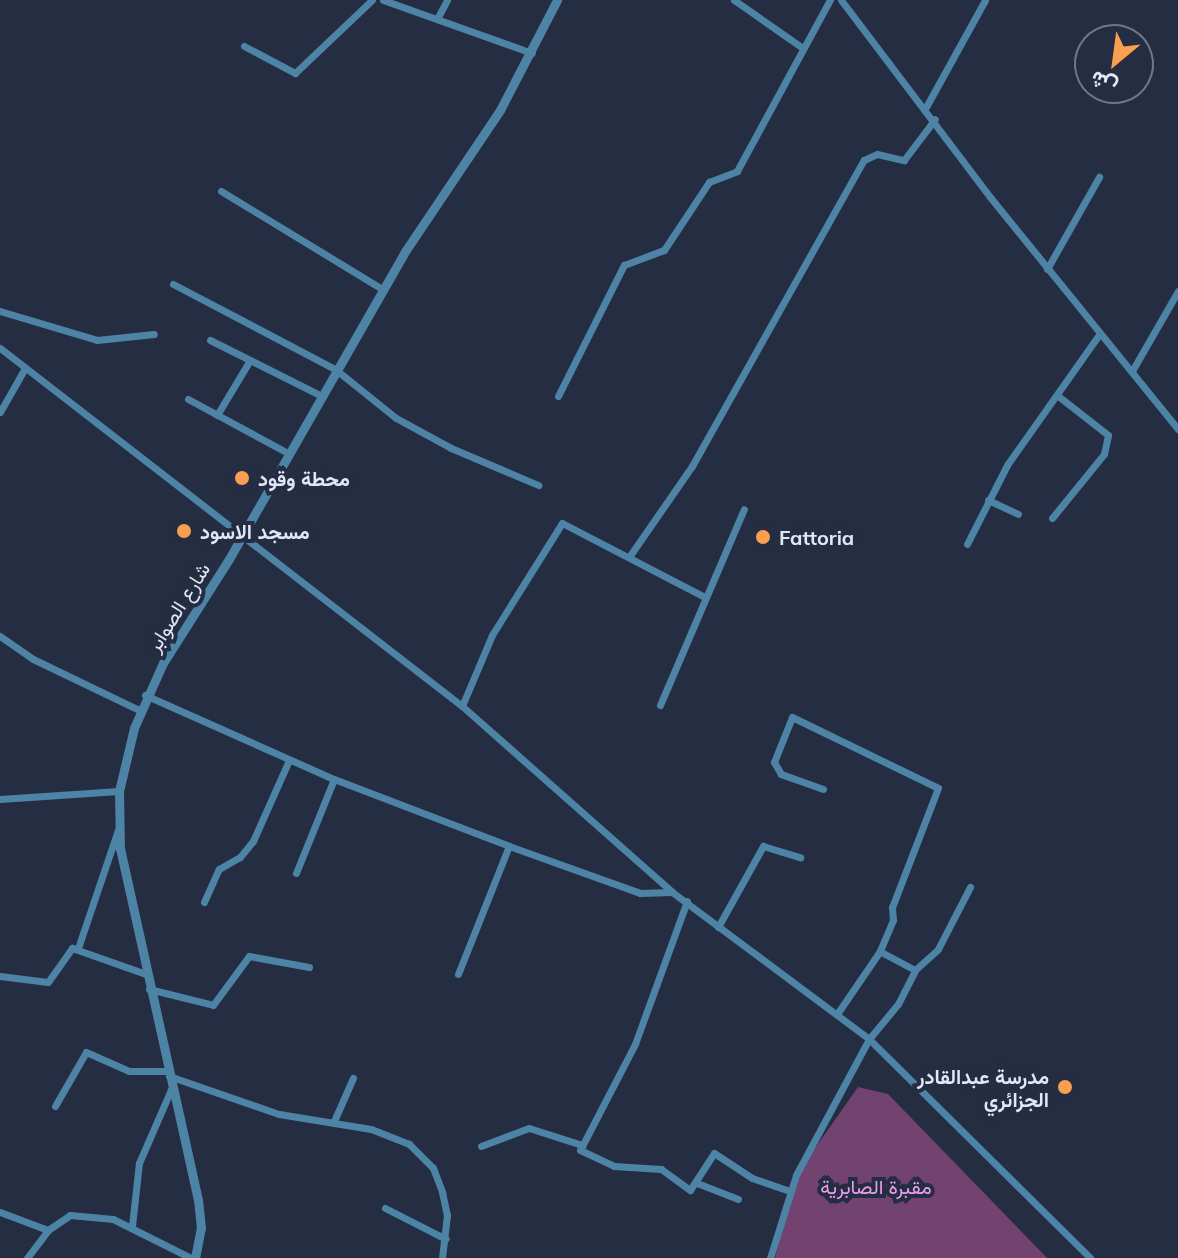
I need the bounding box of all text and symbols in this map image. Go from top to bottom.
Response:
north arrow [1074,24,1154,104]
text: ش [1085,65,1122,102]
place label: محطة وقود [258,466,350,490]
marker: محطة وقود [233,469,251,487]
place label: مسجد الاسود [200,519,310,543]
marker: مسجد الاسود [175,522,193,540]
place label: Fattoria [779,525,854,549]
marker: Fattoria [754,528,772,546]
street label: شارع الصوابر [141,558,215,656]
place label: مدرسة عبدالقادر الجزائري [917,1064,1049,1111]
marker: مدرسة عبدالقادر الجزائري [1056,1078,1074,1096]
park label: مقبرة الصابرية [820,1174,932,1198]

